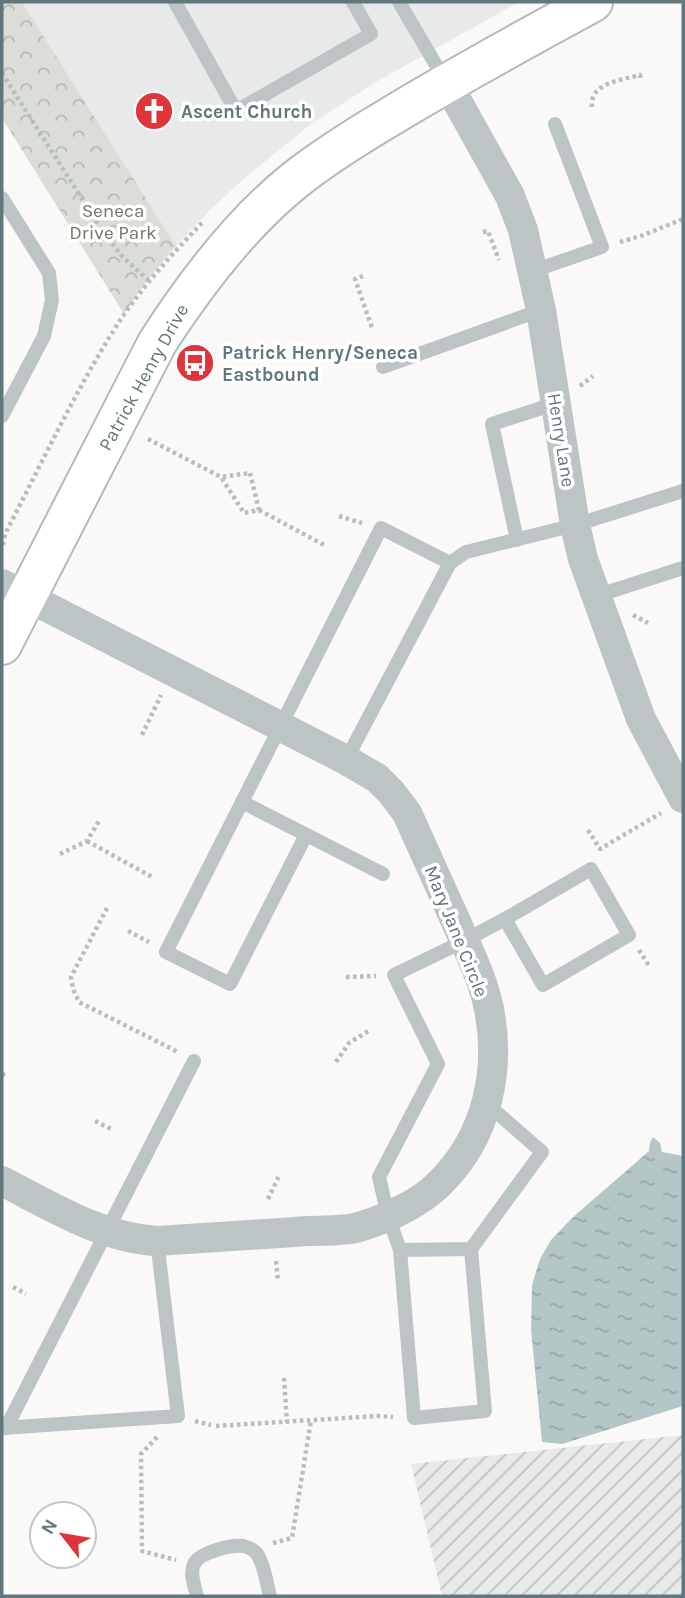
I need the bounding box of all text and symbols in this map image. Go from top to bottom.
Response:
church icon: Ascent Church [133,90,175,132]
place label: Ascent Church [181,101,312,123]
park label: Seneca Drive Park [69,200,157,244]
street label: Patrick Henry Drive [94,300,193,455]
bus stop icon: Patrick Henry/Seneca Eastbound [174,342,216,384]
place label: Patrick Henry/Seneca Eastbound [222,342,418,386]
street label: Henry Lane [543,392,579,489]
street label: Mary Jane Circle [420,862,492,1000]
north arrow [28,1500,98,1570]
text: N [36,1515,62,1538]

